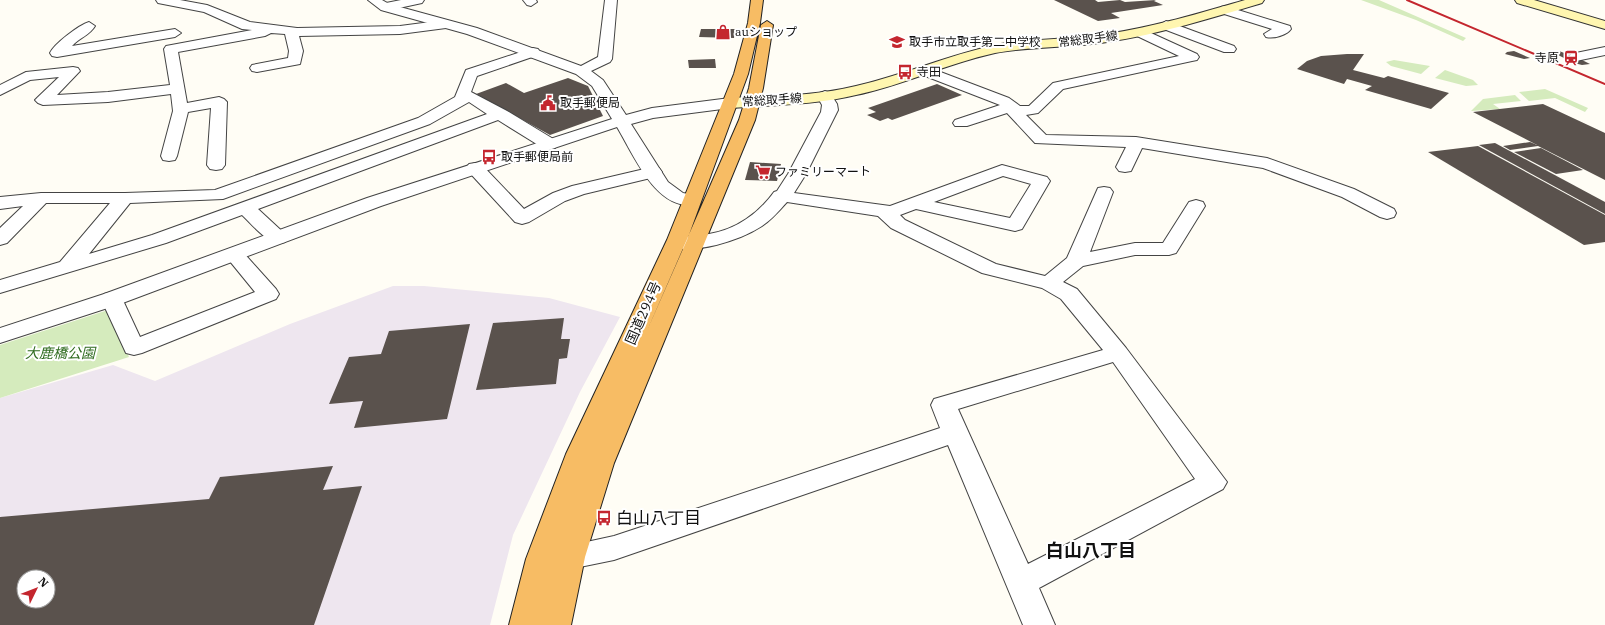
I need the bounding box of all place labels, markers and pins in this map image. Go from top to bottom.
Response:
shop icon: auショップ [714,23,732,41]
place label: auショップ [735,24,797,39]
school or university icon: 取手市立取手第二中学校 [888,33,906,51]
place label: 取手市立取手第二中学校 [909,34,1041,49]
station icon: 寺原 [1562,49,1580,67]
place label: 寺原 [1535,50,1559,65]
bus stop icon: 寺田 [896,63,914,81]
place label: 寺田 [917,64,941,79]
public building icon: 取手郵便局 [539,94,557,112]
place label: 取手郵便局 [560,95,620,110]
bus stop icon: 取手郵便局前 [480,148,498,166]
place label: 取手郵便局前 [501,149,573,164]
supermarket icon: ファミリーマート [754,163,772,181]
place label: ファミリーマート [775,164,871,179]
place label: 白山八丁目 [616,507,701,529]
bus stop icon: 白山八丁目 [595,509,613,527]

